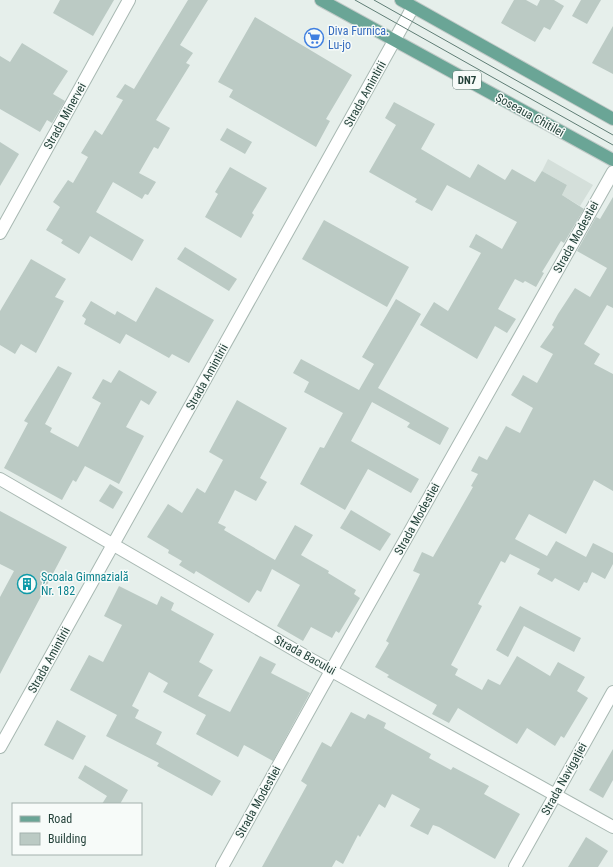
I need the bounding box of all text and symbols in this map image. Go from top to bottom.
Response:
place label: Diva Furnica. Lu-jo [328,24,389,52]
supermarket icon: Diva Furnica. Lu-jo [303,27,325,49]
street label: Strada Amintirii [341,59,389,129]
road number: DN7 [453,71,481,89]
street label: Strada Minervei [41,80,89,152]
street label: Șoseaua Chitilei [493,90,567,140]
street label: Strada Modestiei [550,199,602,275]
street label: Strada Amintirii [183,342,231,412]
street label: Strada Modestiei [391,481,443,557]
place label: Școala Gimnazială Nr. 182 [41,570,129,598]
building icon: Școala Gimnazială Nr. 182 [16,573,38,595]
street label: Strada Amintirii [25,625,73,695]
street label: Strada Bacului [272,632,338,678]
street label: Strada Navigației [538,740,591,818]
street label: Strada Modestiei [232,764,284,840]
legend [12,803,142,855]
text: Road [48,812,72,826]
text: Building [48,832,86,846]

